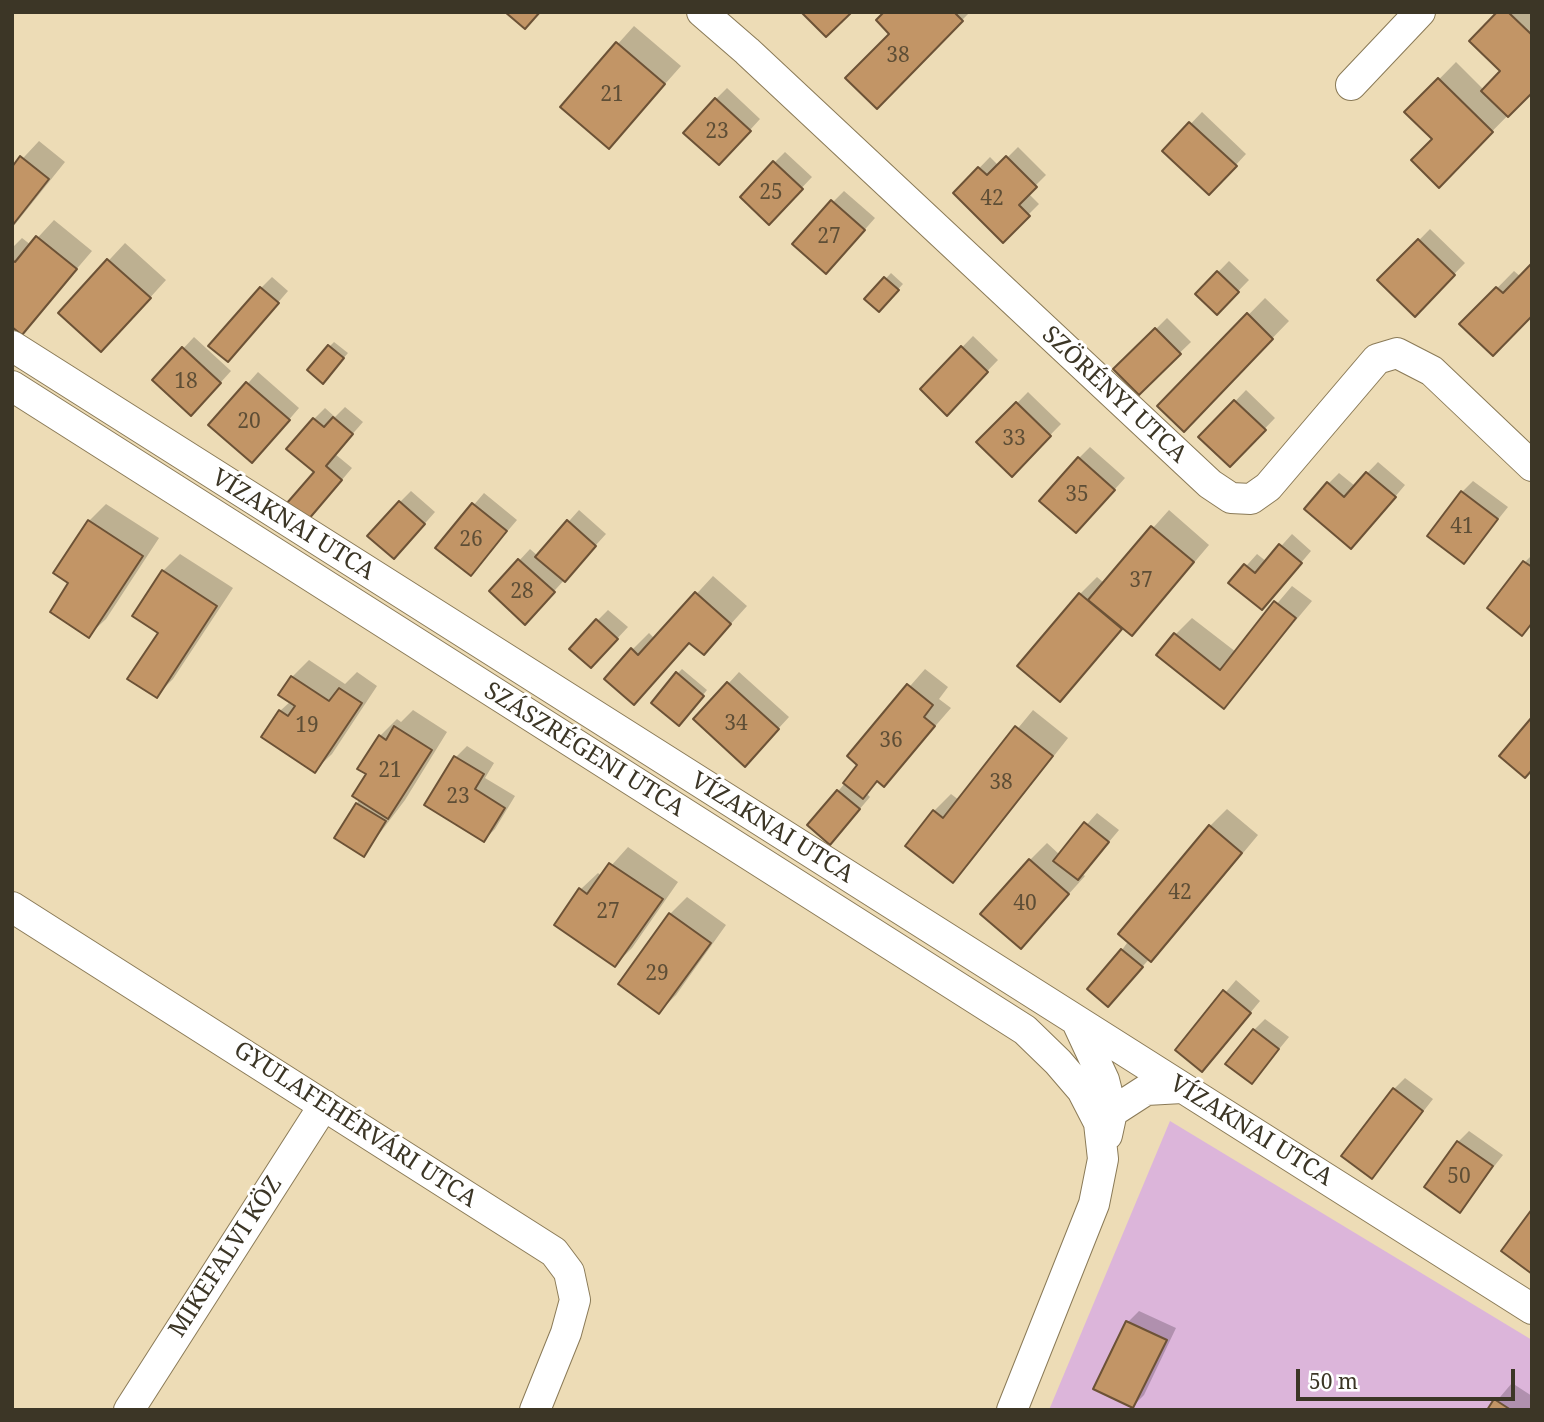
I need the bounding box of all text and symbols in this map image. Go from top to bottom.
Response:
house number: 38 [886,43,910,69]
house number: 21 [600,82,624,108]
house number: 23 [705,119,729,145]
house number: 25 [759,180,783,206]
house number: 42 [980,186,1004,212]
house number: 27 [817,224,841,250]
street label: SZÖRÉNYI UTCA [1036,321,1192,469]
house number: 18 [174,369,198,395]
house number: 20 [237,409,261,435]
house number: 33 [1002,426,1026,452]
street label: VÍZAKNAI UTCA [206,463,380,587]
house number: 35 [1065,482,1089,508]
house number: 41 [1450,514,1474,540]
house number: 26 [459,527,483,553]
house number: 37 [1129,568,1153,594]
house number: 28 [510,579,534,605]
street label: SZÁSZRÉGENI UTCA [479,677,689,823]
house number: 34 [724,711,748,737]
house number: 19 [295,713,319,739]
house number: 36 [879,728,903,754]
house number: 21 [378,758,402,784]
street label: VÍZAKNAI UTCA [685,766,859,890]
house number: 38 [989,770,1013,796]
house number: 23 [446,784,470,810]
house number: 42 [1168,880,1192,906]
house number: 40 [1013,891,1037,917]
house number: 27 [596,899,620,925]
house number: 29 [645,961,669,987]
street label: GYULAFEHÉRVÁRI UTCA [228,1036,482,1214]
street label: VÍZAKNAI UTCA [1164,1069,1338,1193]
house number: 50 [1447,1164,1471,1190]
street label: MIKEFALVI KÖZ [163,1171,289,1343]
scale bar [1299,1356,1518,1400]
text: 50 m [1309,1367,1358,1395]

